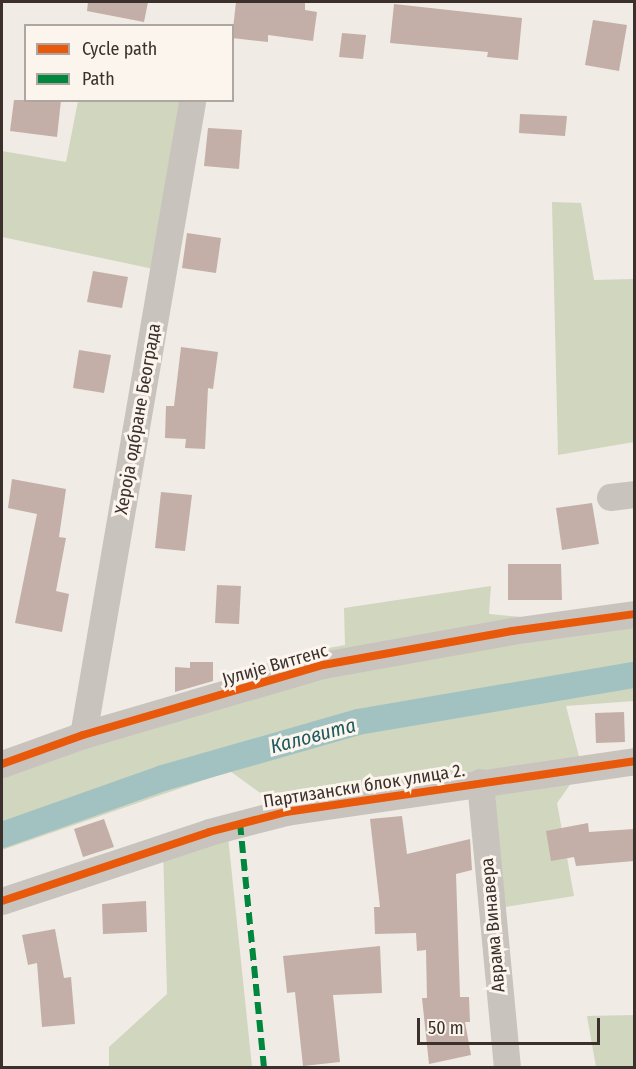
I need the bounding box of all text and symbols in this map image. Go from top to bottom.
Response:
legend [24,24,234,102]
text: Cycle path [82,38,157,60]
text: Path [82,68,115,90]
street label: Хероја одбране Београда [111,322,165,516]
street label: Јулије Витгенс [220,640,330,690]
water label: Каловита [268,713,358,759]
street label: Партизански блок улица 2. [262,759,466,813]
street label: Аврама Винавера [476,857,510,993]
scale bar [420,1006,603,1044]
text: 50 m [428,1017,464,1039]

